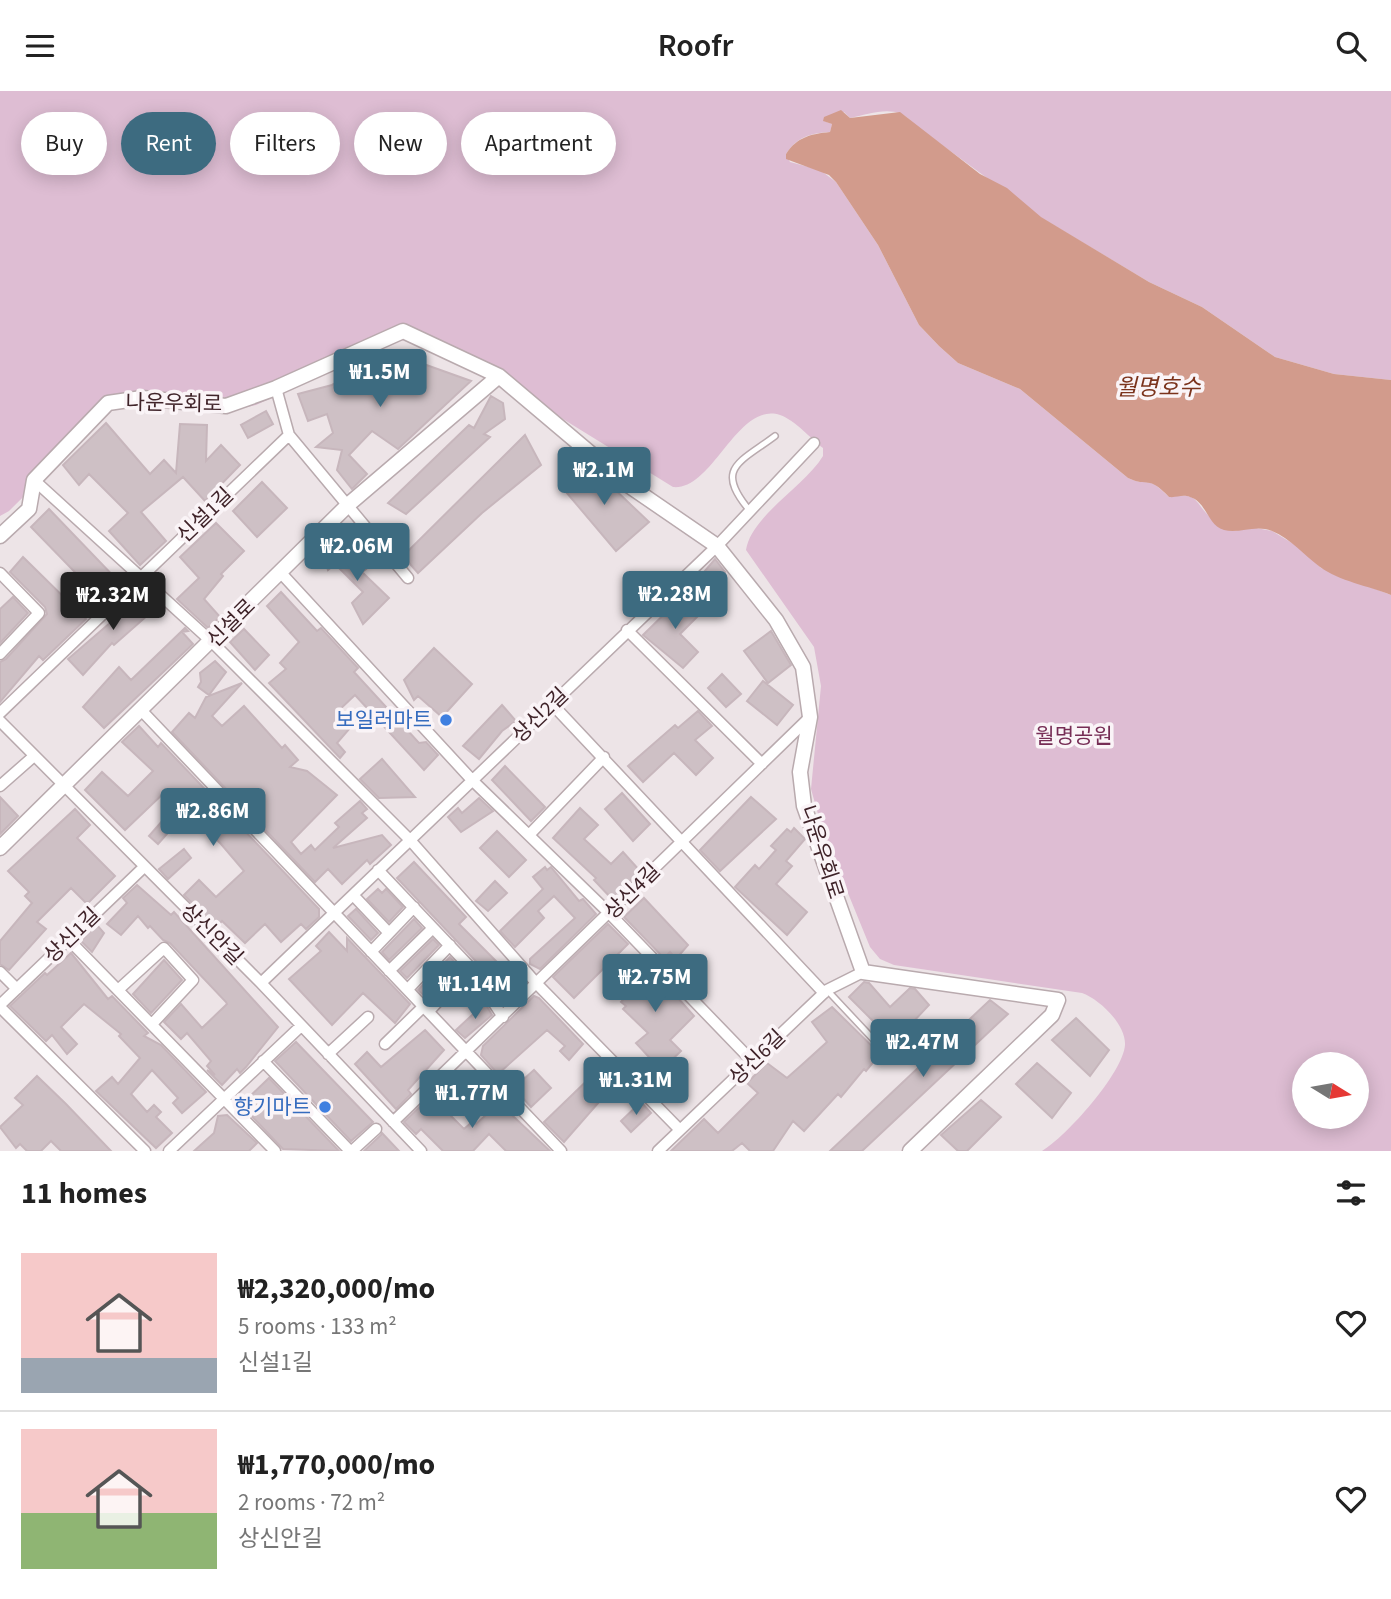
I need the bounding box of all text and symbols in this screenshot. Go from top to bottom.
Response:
text: Roofr [658,23,733,69]
icon: menu [21,27,59,65]
icon: search [1332,27,1370,65]
chip: Buy [21,112,107,175]
chip: Rent [121,112,216,175]
chip: Filters [230,112,340,175]
chip: New [354,112,447,175]
chip: Apartment [461,112,616,175]
pin: ₩1.5M [331,349,429,409]
text: ₩1.5M [350,355,410,388]
water label: 월명호수 [1116,371,1201,404]
street label: 나운우회로 [125,387,223,419]
pin: ₩2.1M [555,447,653,507]
text: ₩2.1M [574,453,634,486]
street label: 신설1길 [170,480,240,550]
pin: ₩2.06M [300,524,414,583]
text: ₩2.06M [320,529,394,562]
pin: ₩2.28M [618,571,732,631]
pin: ₩2.32M [56,573,170,632]
text: ₩2.28M [638,577,712,610]
text: ₩2.32M [76,578,150,611]
street label: 신설로 [200,592,262,654]
street label: 상신2길 [505,680,575,750]
place label: 보일러마트 [335,705,432,735]
marker: 보일러마트 [438,712,454,728]
park label: 월명공원 [1035,721,1113,751]
pin: ₩2.86M [156,789,270,848]
text: ₩2.86M [176,794,250,827]
street label: 나운우회로 [793,801,851,903]
street label: 상신4길 [597,856,667,926]
street label: 상신안길 [174,896,250,972]
street label: 상신1길 [37,900,107,970]
pin: ₩2.75M [598,955,712,1014]
text: ₩2.75M [618,960,692,993]
pin: ₩1.14M [418,961,532,1021]
text: ₩1.14M [438,967,512,1000]
pin: ₩2.47M [866,1019,980,1079]
street label: 상신6길 [722,1022,792,1092]
text: ₩2.47M [886,1025,960,1058]
north arrow [1292,1052,1368,1129]
map controls [1292,1052,1369,1129]
pin: ₩1.31M [579,1058,693,1117]
text: ₩1.31M [599,1063,673,1096]
pin: ₩1.77M [415,1070,529,1130]
text: ₩1.77M [435,1076,509,1109]
place label: 향기마트 [234,1092,311,1122]
marker: 향기마트 [317,1099,333,1115]
text: 11 homes [21,1172,147,1215]
icon: filters [1332,1174,1370,1212]
text: ₩2,320,000/mo [238,1267,435,1310]
icon: home [77,1281,161,1365]
icon: heart [1332,1304,1370,1342]
text: 5 rooms · 133 m² [238,1310,397,1343]
text: 신설1길 [238,1346,313,1379]
text: ₩1,770,000/mo [238,1443,435,1486]
icon: home [77,1457,161,1541]
icon: heart [1332,1480,1370,1518]
text: 2 rooms · 72 m² [238,1486,385,1519]
text: 상신안길 [238,1522,323,1555]

